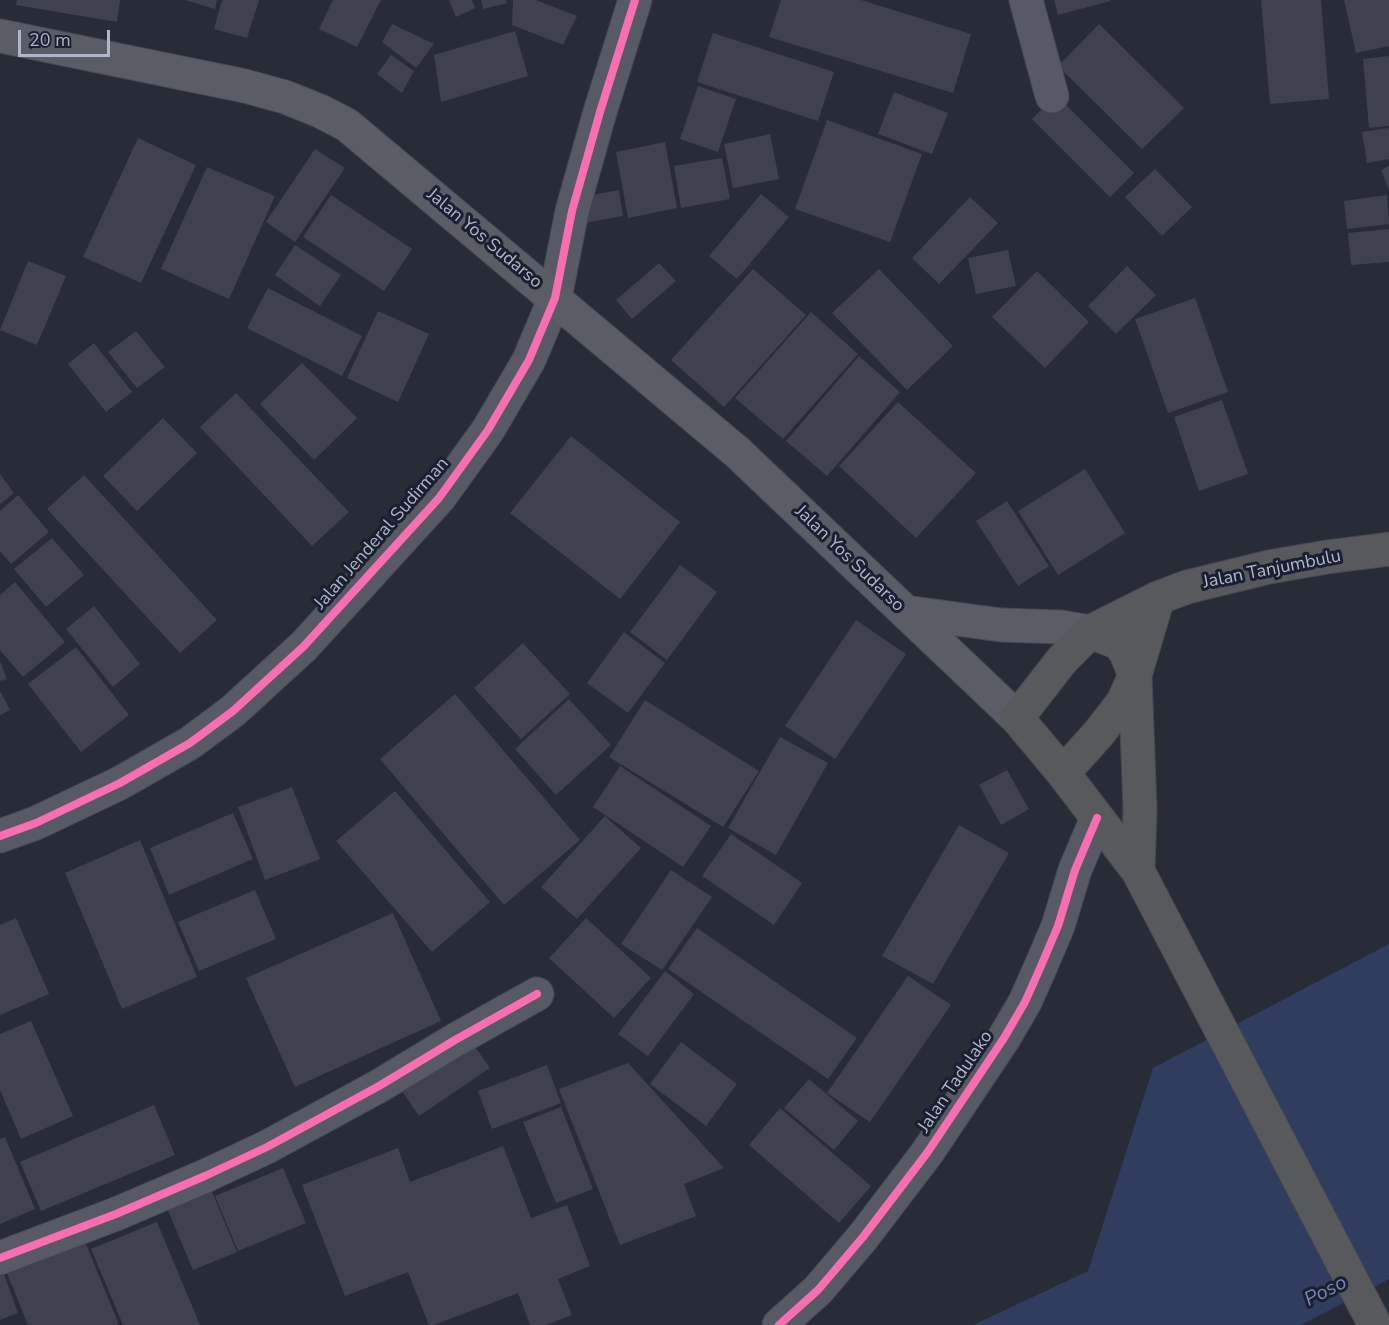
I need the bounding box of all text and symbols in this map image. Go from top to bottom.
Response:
scale bar [21,18,112,56]
text: 20 m [29,28,71,52]
street label: Jalan Yos Sudarso [422,184,546,294]
street label: Jalan Jenderal Sudirman [310,454,454,614]
street label: Jalan Yos Sudarso [790,501,908,617]
street label: Jalan Tanjumbulu [1201,546,1343,594]
street label: Jalan Tadulako [914,1027,998,1137]
water label: Poso [1301,1271,1351,1313]

